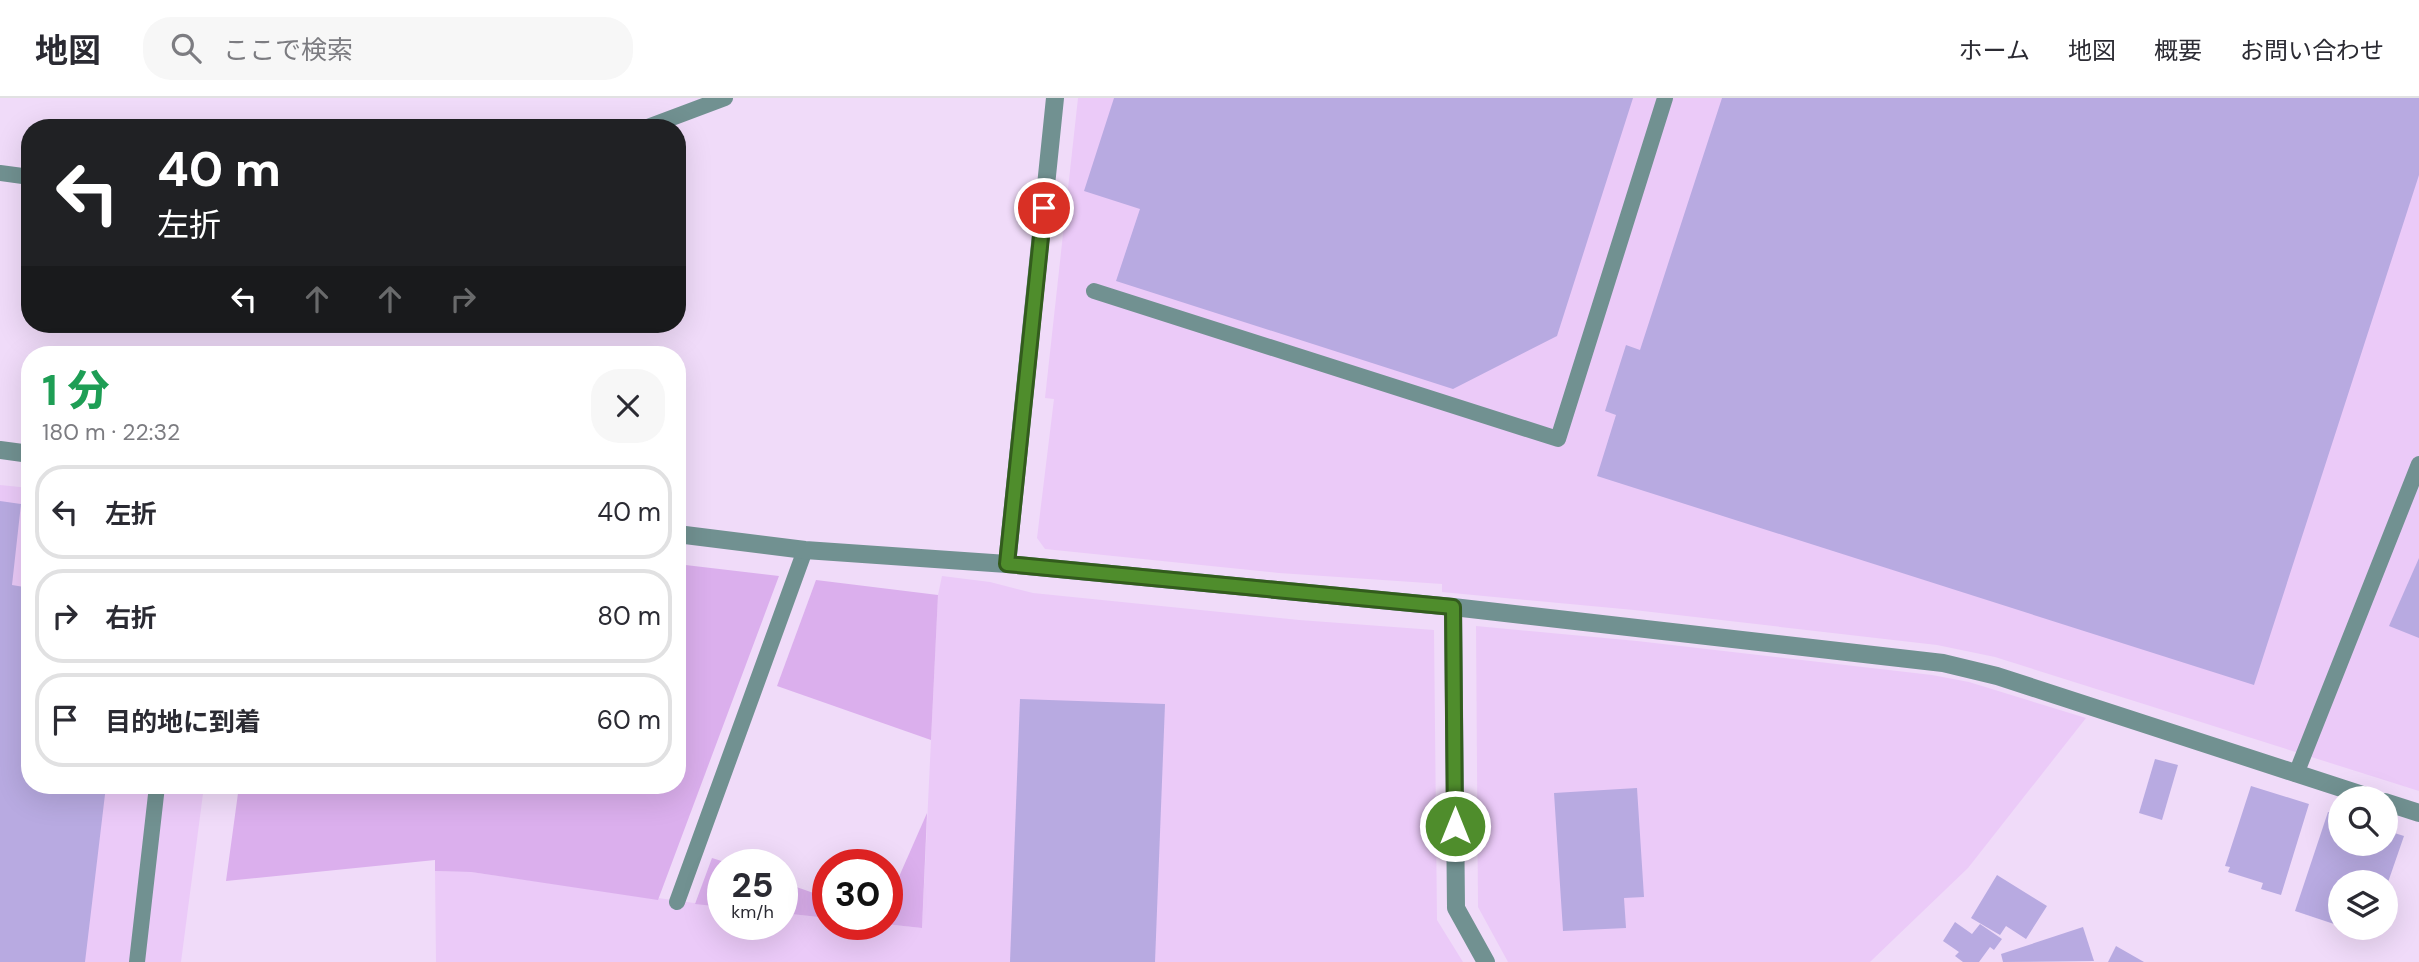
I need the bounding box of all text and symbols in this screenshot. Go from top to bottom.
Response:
search box [143,17,633,80]
text: 地図 [35,29,101,72]
icon: search [167,29,205,67]
text: ここで検索 [223,33,353,67]
text: ホーム [1959,35,2030,66]
text: 地図 [2068,35,2116,66]
text: 概要 [2154,35,2202,66]
text: お問い合わせ [2240,35,2384,66]
text: 40 m [157,137,281,201]
icon: left [42,147,133,238]
pin [1014,178,1074,238]
icon: arrive [1025,189,1063,227]
text: 左折 [157,204,221,246]
icon: left [225,280,263,318]
icon: ahead [298,280,336,318]
icon: ahead [371,280,409,318]
icon: right [444,280,482,318]
text: 1 分 [42,363,109,418]
button: close [591,369,665,443]
text: 180 m · 22:32 [42,417,180,447]
icon: left [46,493,84,531]
text: 40 m [597,495,661,529]
text: 左折 [105,497,157,531]
icon: right [46,597,84,635]
text: 80 m [597,599,661,633]
text: 右折 [105,601,157,635]
icon: arrive [46,701,84,739]
text: 60 m [597,703,661,737]
text: 目的地に到着 [105,705,261,739]
map controls [2328,786,2398,940]
button: search [2328,786,2398,856]
position arrow [1418,789,1492,863]
speed limit sign: 30 [812,849,903,940]
text: 25 [732,862,773,908]
button: layers [2328,870,2398,940]
text: km/h [731,900,774,924]

